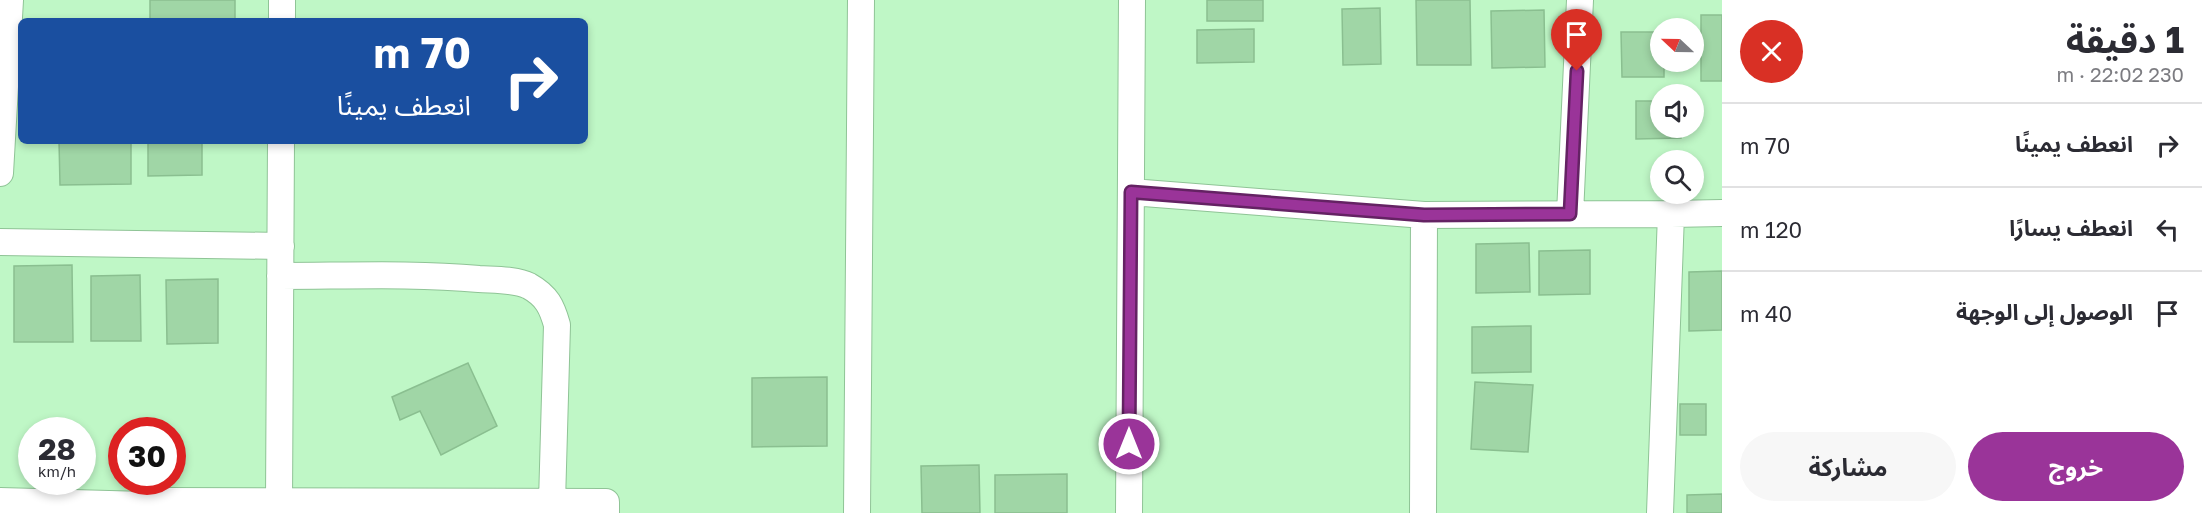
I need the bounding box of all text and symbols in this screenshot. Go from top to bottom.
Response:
pin [1551,9,1602,71]
icon: arrive [1560,18,1593,51]
north arrow [1650,18,1704,72]
map controls [1650,18,1704,204]
text: 1 دقيقة [2066,18,2184,61]
button: close [1740,20,1803,83]
text: 70 m [374,27,471,77]
icon: right [492,42,570,120]
text: 230 m · 22:02 [2056,62,2184,86]
button: sound [1650,84,1704,138]
text: انعطف يمينًا [337,89,471,121]
icon: right [2151,129,2184,162]
text: انعطف يمينًا [2015,130,2133,157]
text: 70 m [1740,132,1790,159]
button: search [1650,150,1704,204]
icon: left [2151,213,2184,246]
text: انعطف يسارًا [2009,214,2133,241]
text: 120 m [1740,216,1802,243]
icon: arrive [2151,297,2184,330]
text: الوصول إلى الوجهة [1956,298,2133,325]
text: 40 m [1740,300,1792,327]
position arrow [1097,412,1161,476]
speed limit sign: 30 [108,417,186,495]
text: 28 [38,431,76,467]
button: مشاركة [1740,432,1956,501]
button: خروج [1968,432,2184,501]
text: km/h [38,462,76,480]

